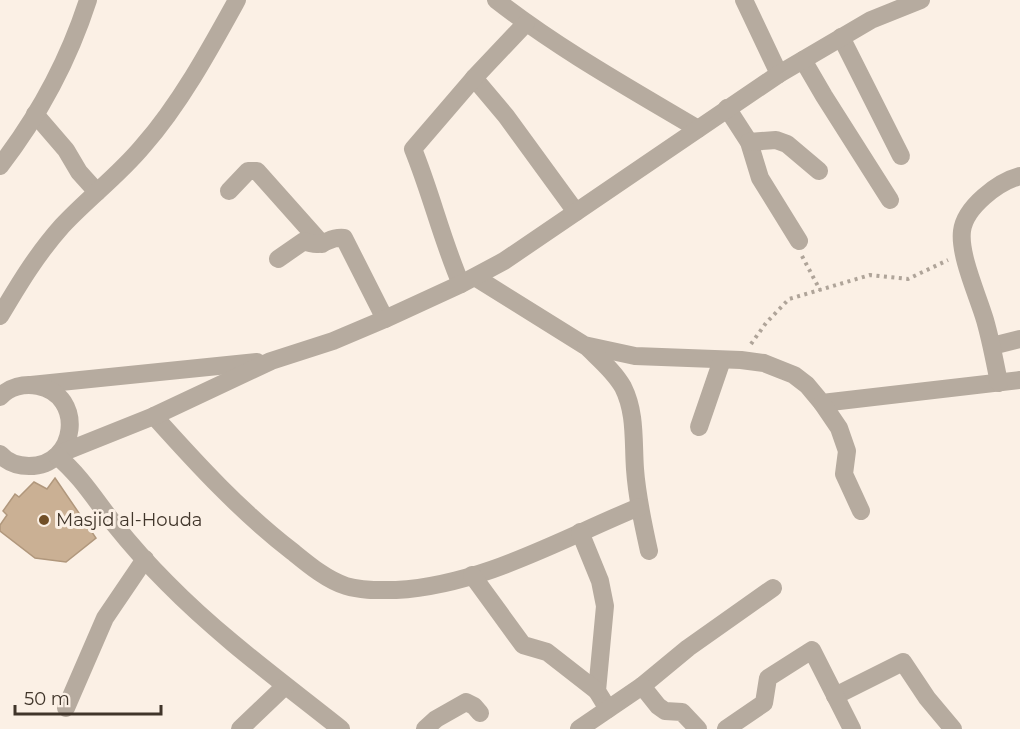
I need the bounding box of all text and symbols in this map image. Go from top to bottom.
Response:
place label: Masjid al-Houda [56,509,202,531]
marker: Masjid al-Houda [37,513,51,527]
scale bar [15,678,160,716]
text: 50 m [24,688,70,710]

